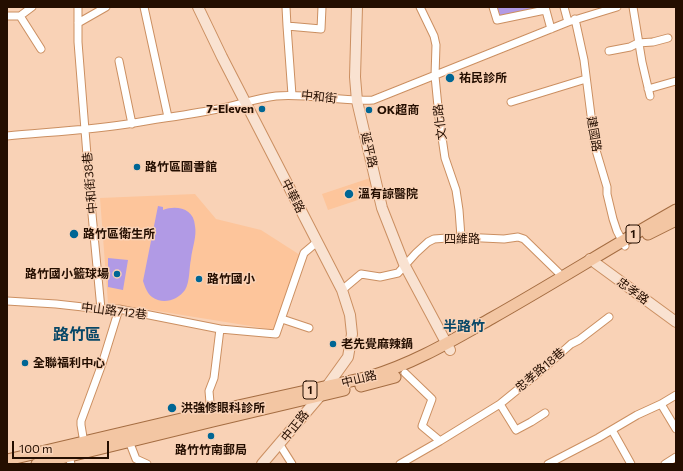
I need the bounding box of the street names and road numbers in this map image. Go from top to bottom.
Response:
street label: 中和街 [300,88,338,106]
street label: 文化路 [431,103,449,141]
street label: 建國路 [584,115,604,153]
street label: 延平路 [358,131,380,169]
street label: 中和街38巷 [80,151,100,215]
street label: 中華路 [278,177,308,215]
road number: 1 [626,225,640,243]
street label: 四維路 [444,232,480,246]
street label: 忠孝路 [614,275,652,307]
street label: 中山路712巷 [80,300,148,322]
street label: 忠孝路18巷 [512,345,568,395]
street label: 中山路 [340,368,378,390]
road number: 1 [303,381,317,399]
street label: 中正路 [278,407,312,445]

